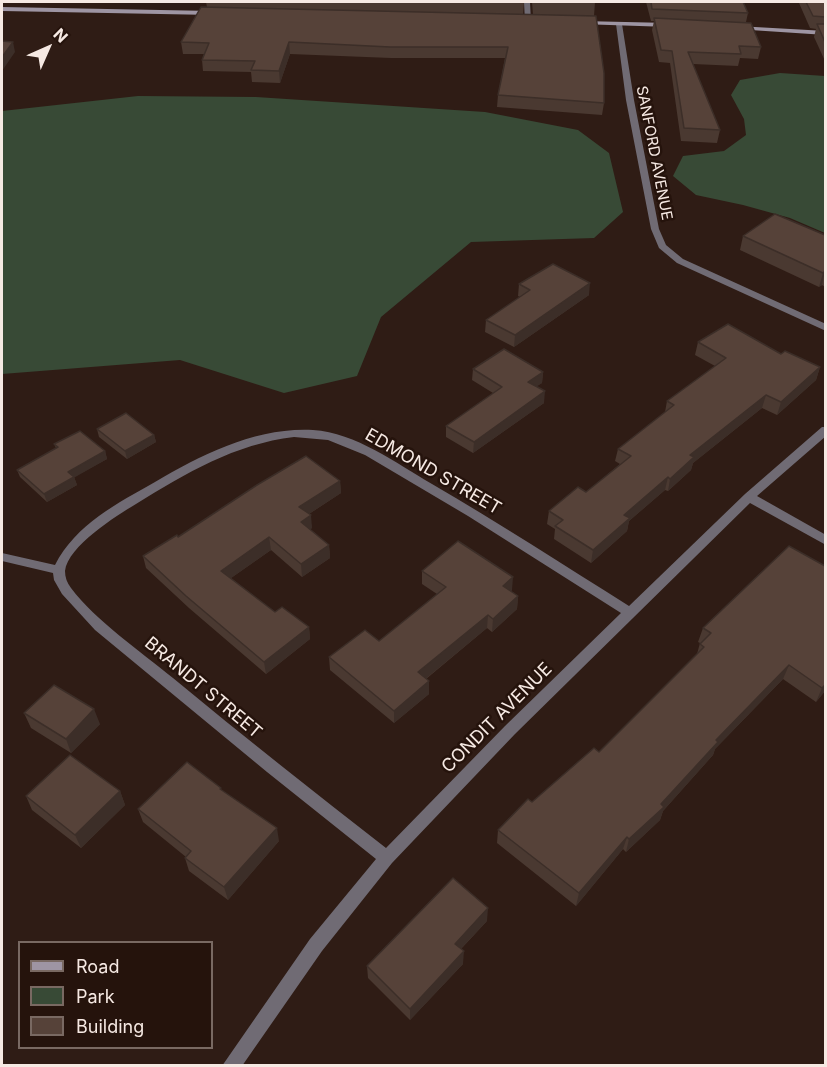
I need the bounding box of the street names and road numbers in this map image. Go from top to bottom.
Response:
street label: SANFORD AVENUE [632,84,676,222]
street label: EDMOND STREET [361,424,505,520]
street label: BRANDT STREET [140,633,266,743]
street label: CONDIT AVENUE [437,658,557,778]

